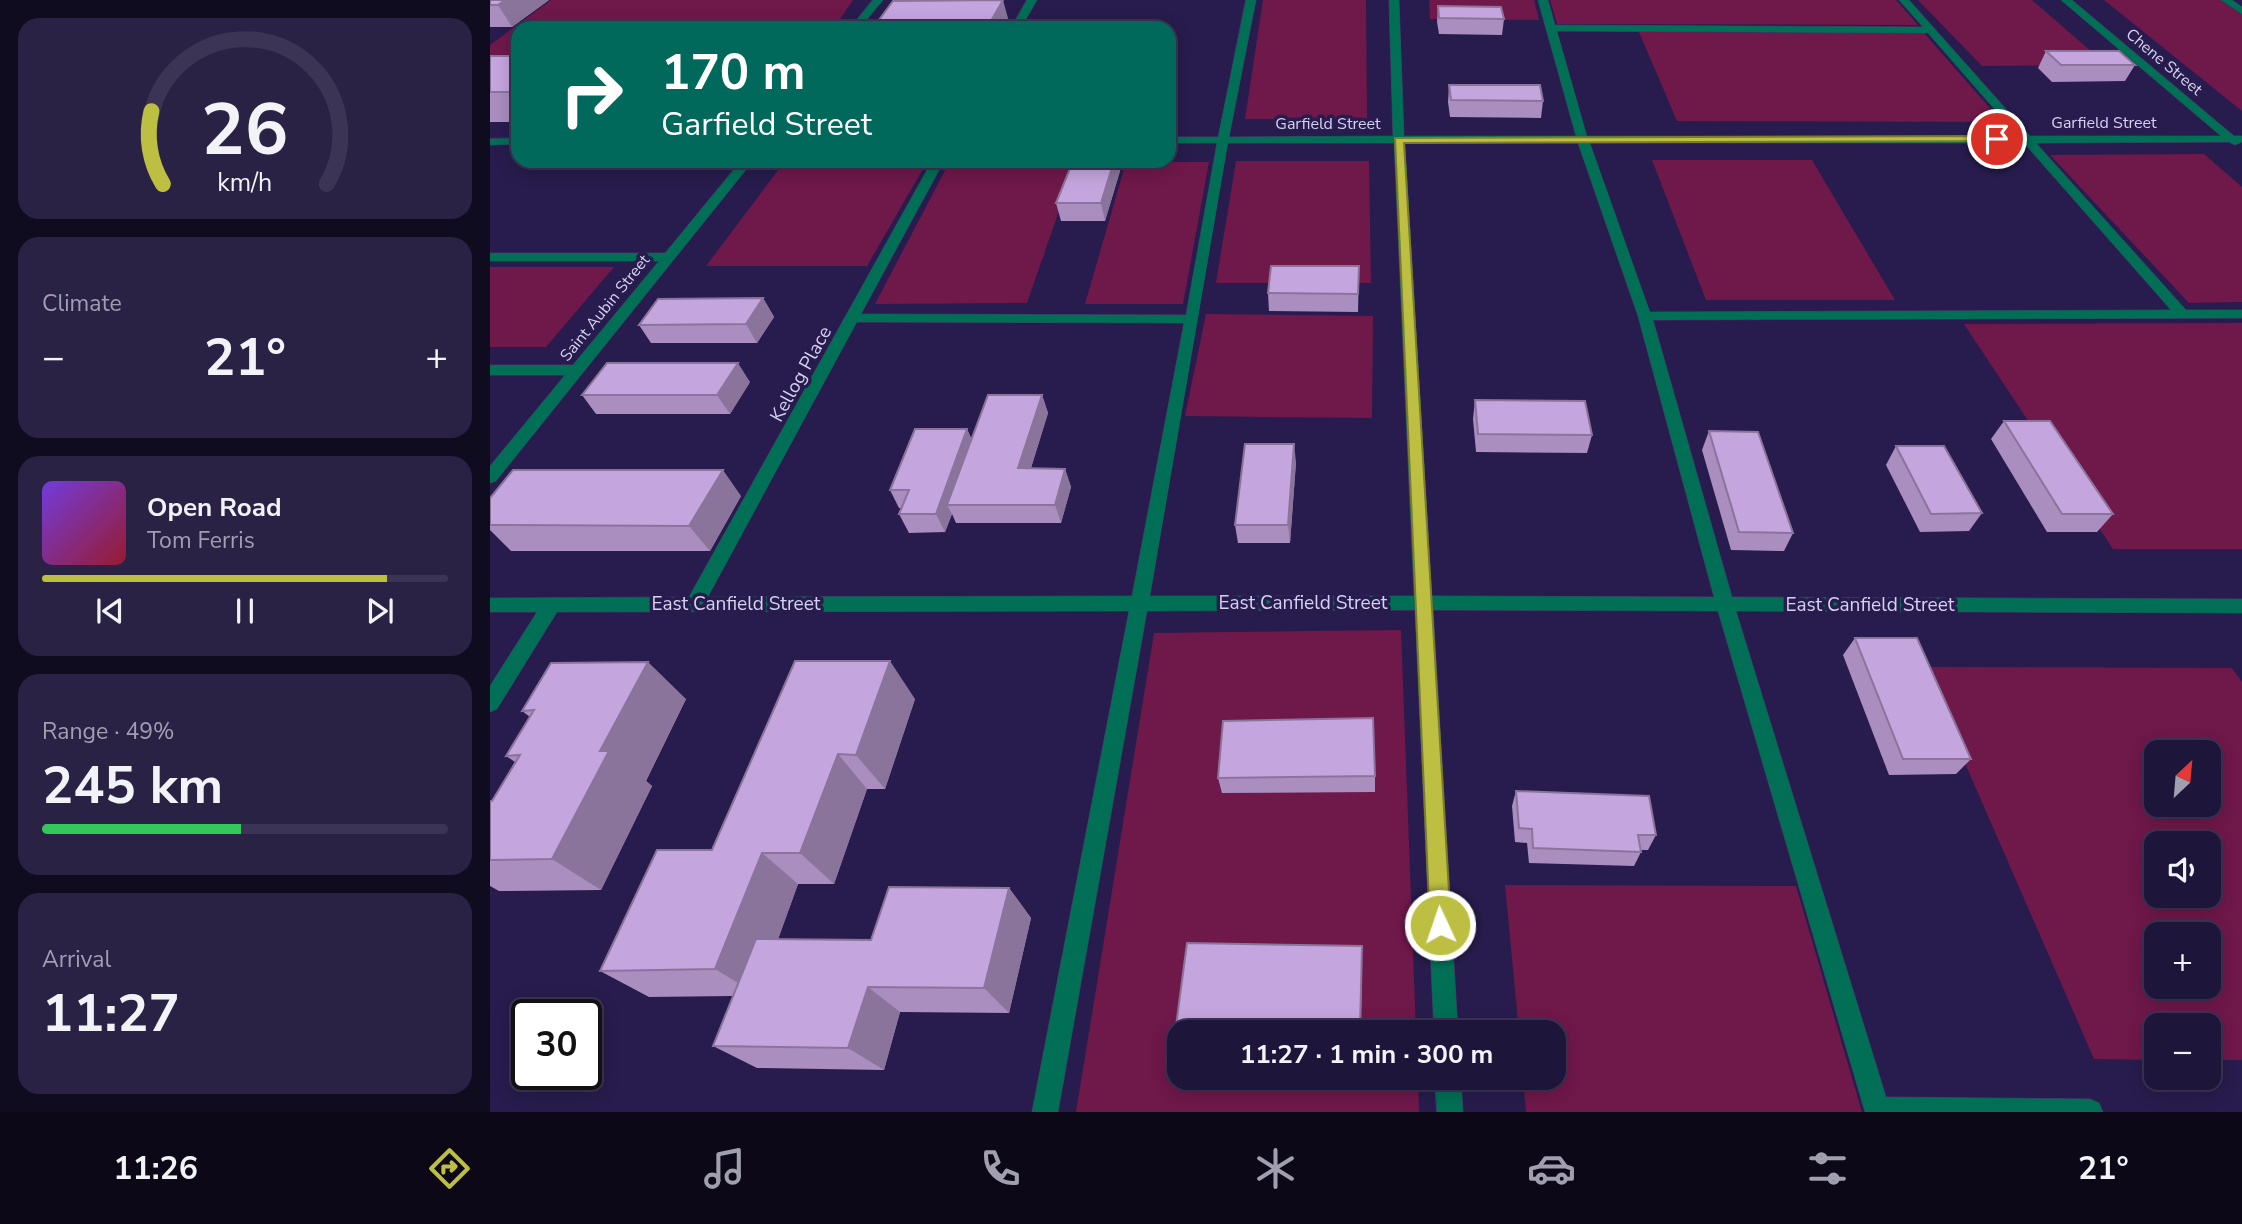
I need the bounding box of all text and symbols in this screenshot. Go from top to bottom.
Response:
street label: Chene Street [2121,23,2207,101]
text: 170 m [661,39,805,106]
icon: right [546,49,637,140]
text: 26 [201,81,289,181]
text: Garfield Street [661,103,872,146]
pin [1967,109,2027,169]
street label: Garfield Street [2051,112,2157,134]
street label: Garfield Street [1275,113,1381,135]
icon: arrive [1978,120,2016,158]
text: km/h [217,166,273,200]
street label: Saint Aubin Street [555,250,655,366]
text: Climate [42,288,122,319]
street label: Kellog Place [764,321,838,427]
text: 21° [204,322,286,393]
text: − [42,332,65,383]
text: + [425,332,448,383]
text: Open Road [147,490,282,525]
text: Tom Ferris [147,525,255,556]
street label: East Canfield Street [1219,590,1388,616]
street label: East Canfield Street [652,591,821,617]
icon: previous [91,592,129,630]
icon: pause [226,592,264,630]
icon: next [361,592,399,630]
street label: East Canfield Street [1786,592,1955,618]
text: Range · 49% [42,716,174,747]
north arrow [2144,740,2221,817]
map controls [2144,740,2221,1090]
text: 245 km [42,750,223,821]
button: sound [2144,831,2221,908]
position arrow [1403,888,1477,962]
button: + [2144,922,2221,999]
text: Arrival [42,944,111,975]
text: 11:27 [42,978,180,1049]
speed limit sign: 30 [511,999,602,1090]
button: − [2144,1013,2221,1090]
text: 11:27 · 1 min · 300 m [1240,1037,1493,1072]
icon: directions [425,1144,474,1193]
icon: music [700,1144,749,1193]
icon: phone [976,1144,1025,1193]
icon: climate [1251,1144,1300,1193]
icon: car [1527,1144,1576,1193]
icon: filters [1803,1144,1852,1193]
text: 11:26 [113,1147,198,1190]
text: 21° [2078,1147,2129,1190]

